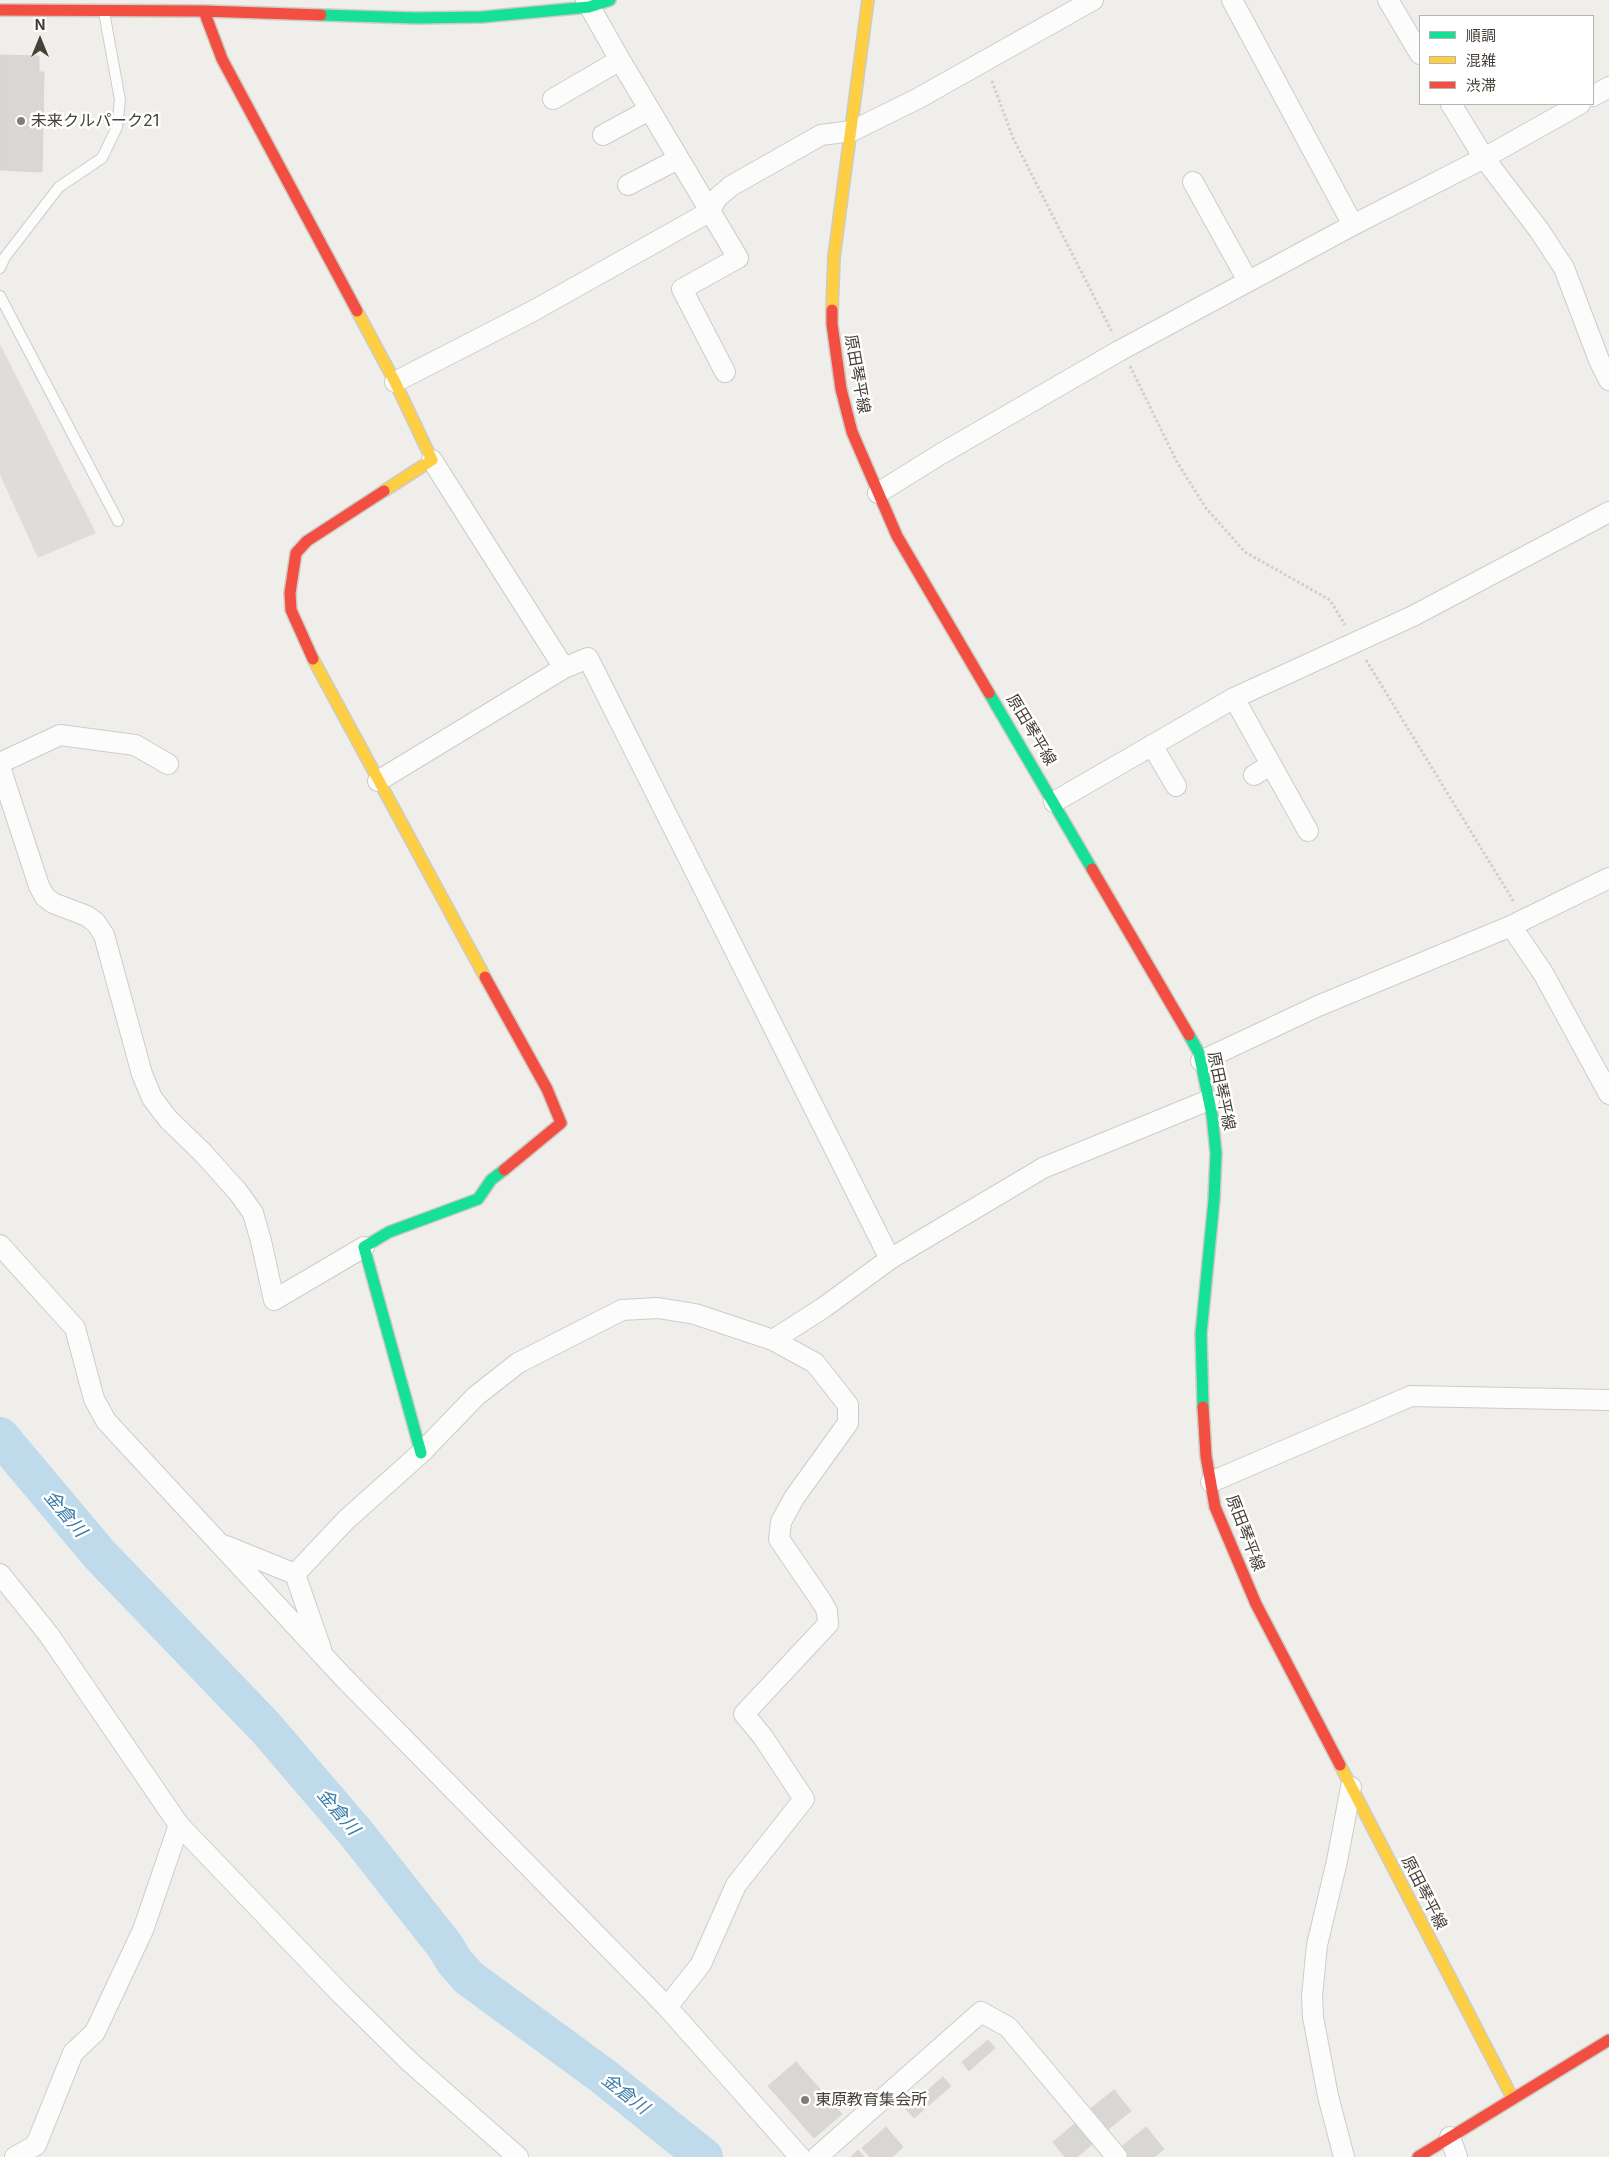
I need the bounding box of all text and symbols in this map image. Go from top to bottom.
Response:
north arrow [15,15,65,65]
legend [1419,15,1594,105]
text: N [35,16,45,33]
text: 順調 [1466,26,1496,45]
text: 混雑 [1466,51,1496,70]
text: 渋滞 [1466,76,1496,95]
place label: 未来クルパーク21 [31,111,159,131]
marker: 未来クルパーク21 [15,115,27,127]
street label: 原田琴平線 [841,333,873,415]
street label: 原田琴平線 [1002,691,1060,769]
street label: 原田琴平線 [1203,1050,1239,1132]
water label: 金倉川 [39,1486,91,1542]
street label: 原田琴平線 [1222,1492,1268,1574]
water label: 金倉川 [312,1784,364,1840]
street label: 原田琴平線 [1397,1853,1451,1933]
water label: 金倉川 [597,2069,653,2119]
place label: 東原教育集会所 [815,2090,927,2110]
marker: 東原教育集会所 [799,2094,811,2106]

